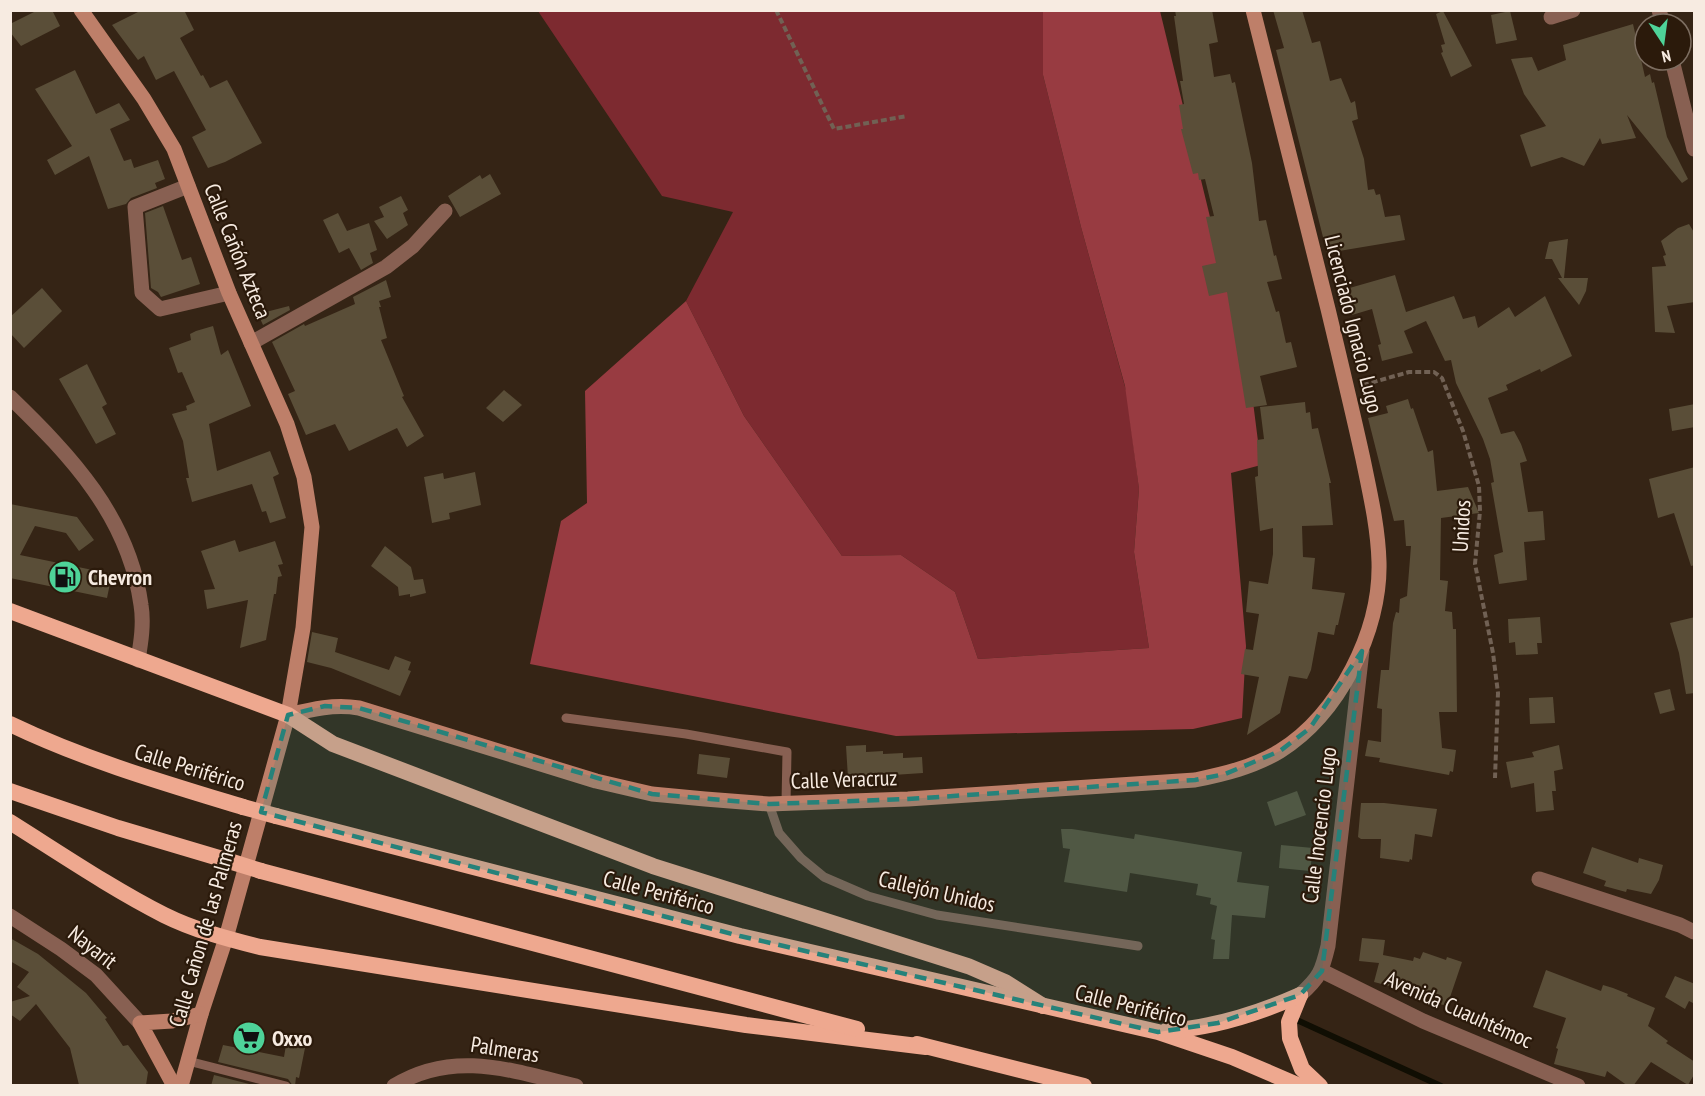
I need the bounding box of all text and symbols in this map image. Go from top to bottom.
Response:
north arrow [1633,12,1693,72]
text: N [1660,46,1673,67]
street label: Calle Cañón Azteca [198,179,278,323]
street label: Licenciado Ignacio Lugo [1318,232,1390,416]
street label: Unidos [1446,499,1476,553]
fuel station icon: Chevron [47,559,83,595]
place label: Chevron [88,563,152,591]
street label: Calle Periférico [131,737,249,797]
street label: Calle Inocencio Lugo [1296,745,1342,905]
street label: Calle Veracruz [790,763,898,795]
street label: Calle Cañon de las Palmeras [162,818,248,1030]
street label: Calle Periférico [600,864,718,920]
street label: Callejón Unidos [876,864,998,918]
street label: Nayarit [63,919,123,975]
street label: Avenida Cuauhtémoc [1381,964,1537,1054]
street label: Calle Periférico [1072,978,1190,1032]
supermarket icon: Oxxo [231,1020,267,1056]
place label: Oxxo [272,1024,312,1052]
street label: Palmeras [469,1030,541,1068]

